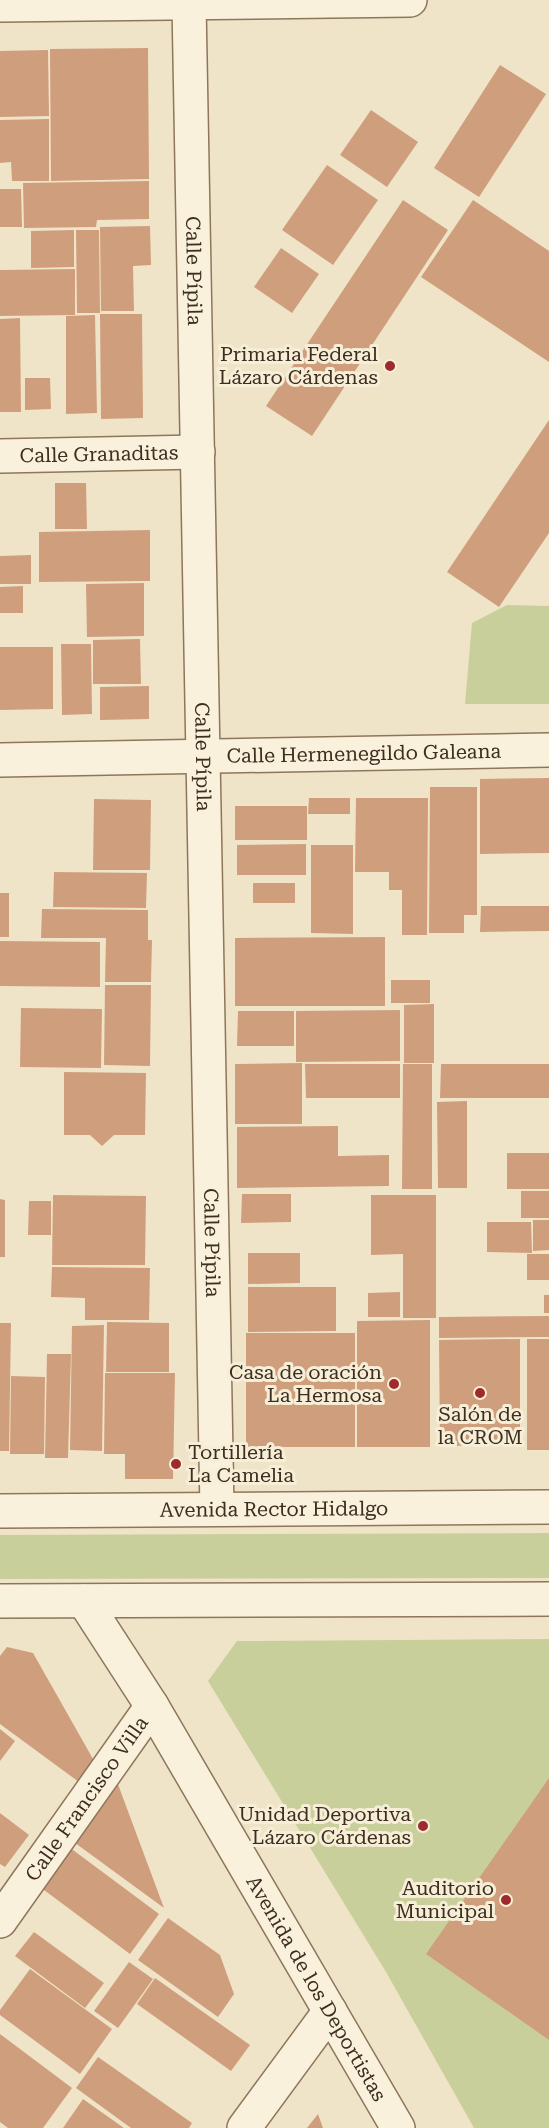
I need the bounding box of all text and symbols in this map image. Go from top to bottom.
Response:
street label: Calle Pípila [181,216,207,326]
place label: Primaria Federal Lázaro Cárdenas [219,342,378,389]
marker: Primaria Federal Lázaro Cárdenas [383,359,397,373]
street label: Calle Granaditas [19,440,179,468]
street label: Calle Pípila [190,702,216,812]
street label: Calle Hermenegildo Galeana [226,739,502,768]
street label: Calle Pípila [199,1188,225,1298]
place label: Casa de oración La Hermosa [229,1360,382,1407]
marker: Casa de oración La Hermosa [387,1377,401,1391]
marker: Salón de la CROM [473,1386,487,1400]
place label: Salón de la CROM [437,1402,523,1449]
place label: Tortillería La Camelia [188,1440,294,1487]
marker: Tortillería La Camelia [169,1457,183,1471]
street label: Avenida Rector Hidalgo [160,1496,388,1522]
street label: Calle Francisco Villa [20,1711,153,1886]
place label: Unidad Deportiva Lázaro Cárdenas [238,1802,411,1849]
marker: Unidad Deportiva Lázaro Cárdenas [416,1819,430,1833]
street label: Avenida de los Deportistas [242,1871,392,2106]
place label: Auditorio Municipal [396,1876,494,1923]
marker: Auditorio Municipal [499,1893,513,1907]

